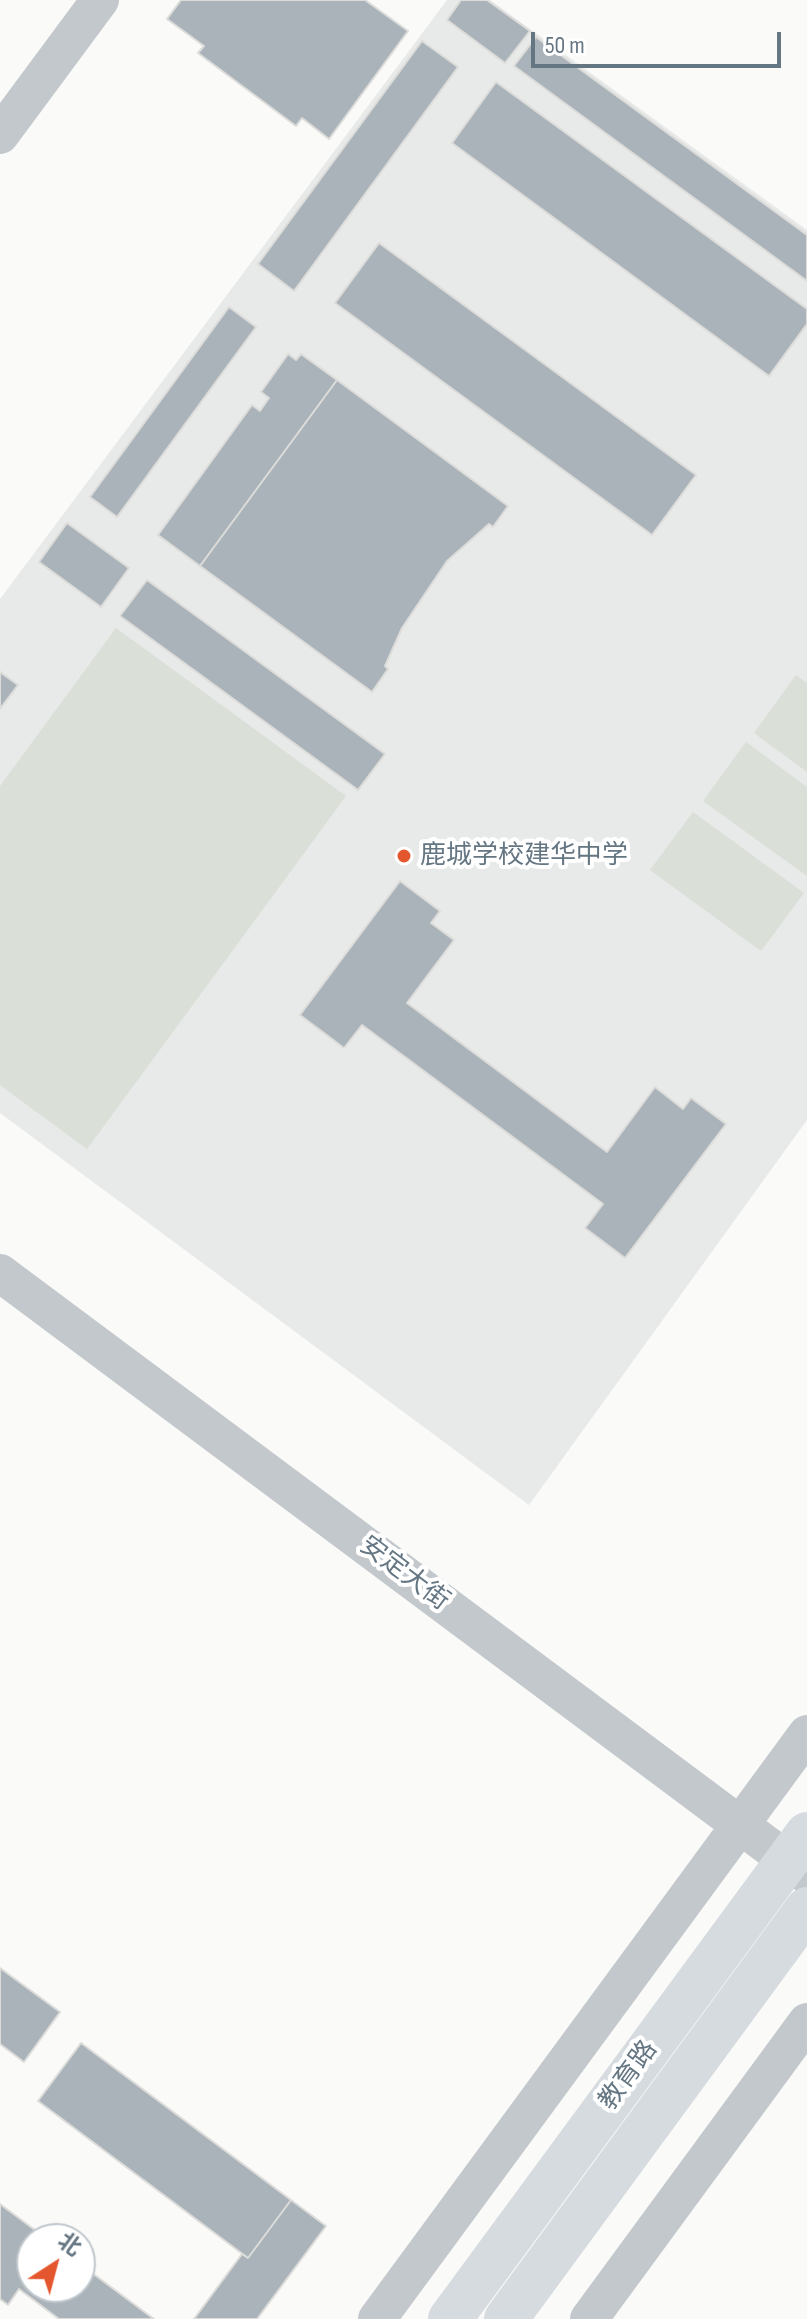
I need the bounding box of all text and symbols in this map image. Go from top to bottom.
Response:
scale bar [535,16,785,66]
text: 50 m [545,31,585,60]
place label: 鹿城学校建华中学 [420,840,628,872]
marker: 鹿城学校建华中学 [395,847,413,865]
street label: 安定大街 [353,1530,455,1618]
street label: 教育路 [593,2035,665,2117]
north arrow [16,2223,96,2303]
text: 北 [52,2227,86,2262]

